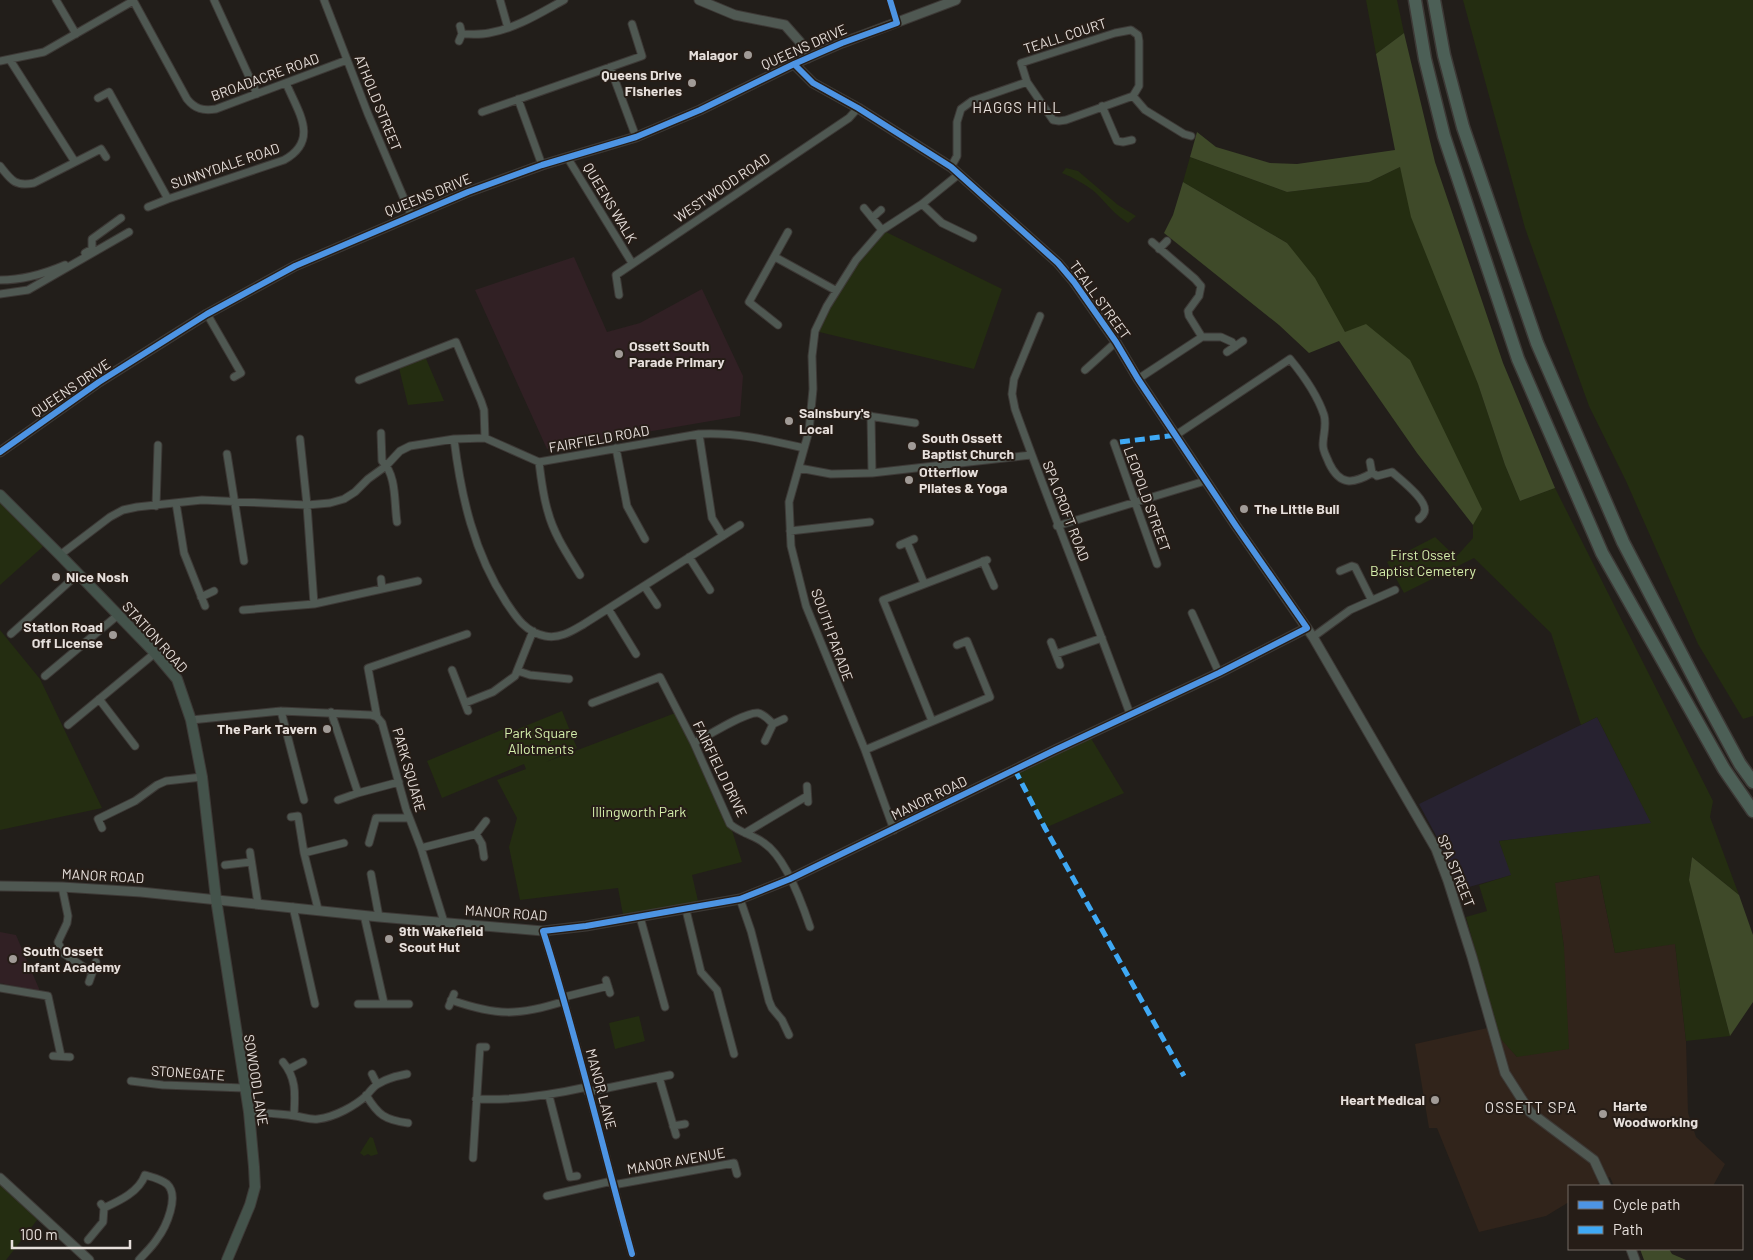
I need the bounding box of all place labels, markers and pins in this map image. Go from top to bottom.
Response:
place label: Malagor [689,46,739,63]
marker: Malagor [742,49,754,61]
place label: Queens Drive Fisheries [601,66,682,99]
marker: Queens Drive Fisheries [686,77,698,89]
place label: Ossett South Parade Primary [629,337,725,370]
marker: Ossett South Parade Primary [613,348,625,360]
place label: Sainsbury's Local [799,404,870,437]
marker: Sainsbury's Local [783,415,795,427]
place label: South Ossett Baptist Church [922,429,1014,462]
marker: South Ossett Baptist Church [906,440,918,452]
place label: Otterflow Pilates & Yoga [919,463,1007,496]
marker: Otterflow Pilates & Yoga [903,474,915,486]
place label: The Little Bull [1254,500,1339,517]
marker: The Little Bull [1238,503,1250,515]
place label: Nice Nosh [66,568,129,585]
marker: Nice Nosh [50,571,62,583]
place label: Station Road Off License [23,618,103,651]
marker: Station Road Off License [107,629,119,641]
place label: The Park Tavern [217,720,317,737]
marker: The Park Tavern [321,723,333,735]
place label: 9th Wakefield Scout Hut [399,922,484,955]
marker: 9th Wakefield Scout Hut [383,933,395,945]
place label: South Ossett Infant Academy [23,942,121,975]
marker: South Ossett Infant Academy [7,953,19,965]
place label: Heart Medical [1340,1091,1425,1108]
marker: Heart Medical [1429,1094,1441,1106]
place label: Harte Woodworking [1613,1097,1698,1130]
marker: Harte Woodworking [1597,1108,1609,1120]

